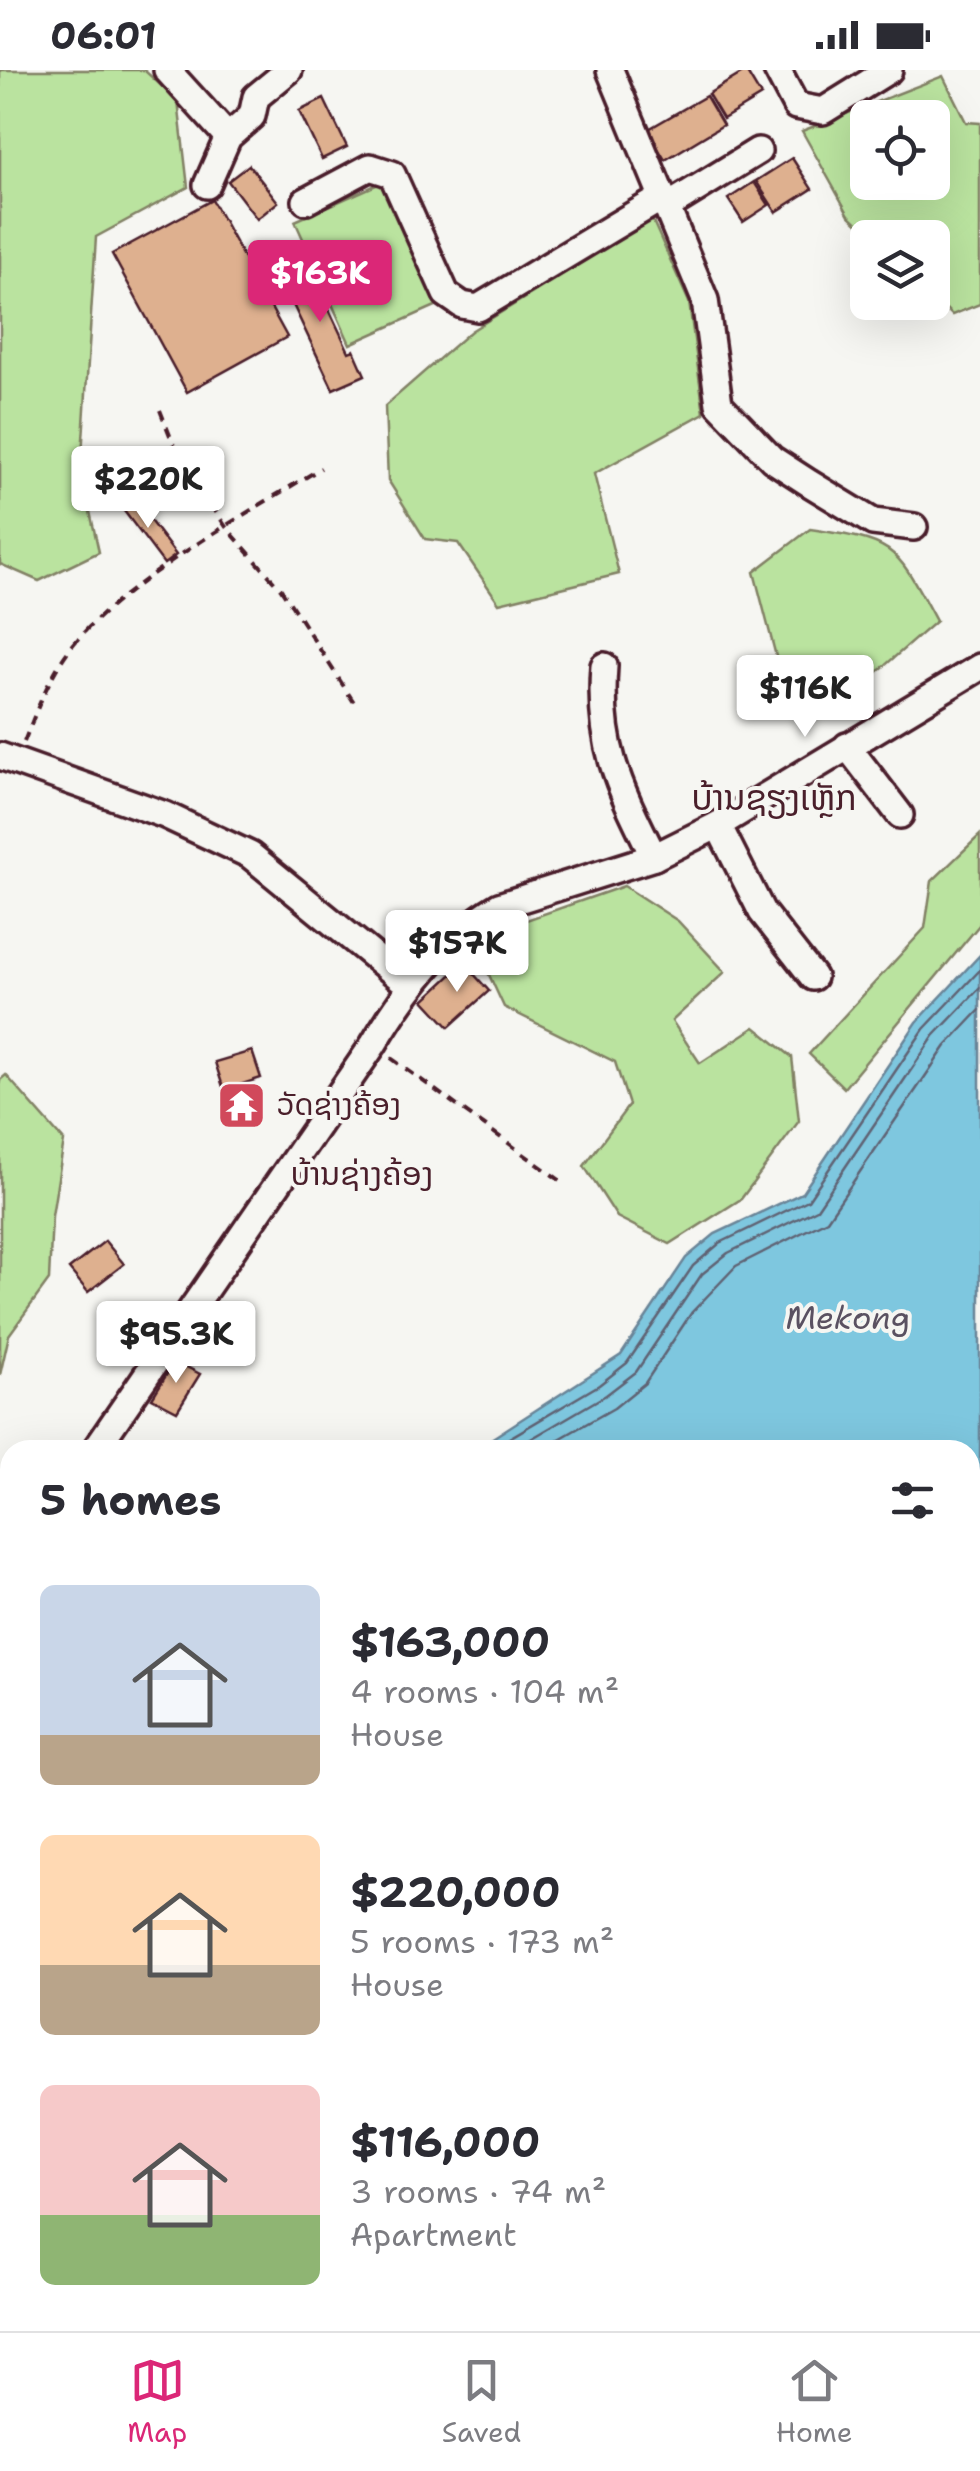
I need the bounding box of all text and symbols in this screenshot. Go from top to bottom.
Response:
text: 06:01 [50,10,157,61]
map controls [850,100,950,320]
button: locate [850,100,950,200]
button: layers [850,220,950,320]
pin: $163K [250,240,390,325]
text: $163K [270,251,370,294]
pin: $220K [78,446,218,531]
text: $220K [93,457,203,500]
pin: $116K [735,655,875,740]
text: $116K [759,666,851,709]
district label: ບ້ານຊຽງເຫຼັກ [691,774,857,821]
pin: $157K [387,910,527,995]
text: $157K [407,921,507,964]
temple icon: ວັດຊ່າງຄ້ອງ [216,1079,268,1131]
place label: ວັດຊ່າງຄ້ອງ [277,1084,401,1125]
district label: ບ້ານຊ່າງຄ້ອງ [291,1152,433,1195]
water label: Mekong [786,1296,910,1339]
pin: $95.3K [95,1301,257,1386]
text: $95.3K [118,1312,234,1355]
text: 5 homes [40,1472,221,1528]
icon: filters [885,1473,940,1528]
text: $163,000 [350,1614,550,1670]
icon: home [120,1625,240,1745]
text: 4 rooms · 104 m² [350,1670,619,1713]
text: House [350,1713,444,1756]
text: $220,000 [350,1864,561,1920]
icon: home [120,1875,240,1995]
text: 5 rooms · 173 m² [350,1920,614,1963]
text: House [350,1963,444,2006]
text: $116,000 [350,2114,540,2170]
icon: home [120,2125,240,2245]
text: 3 rooms · 74 m² [350,2170,606,2213]
text: Apartment [350,2213,517,2256]
tab: Map [127,2353,187,2451]
tab: Saved [442,2353,521,2451]
tab: Home [776,2353,853,2451]

